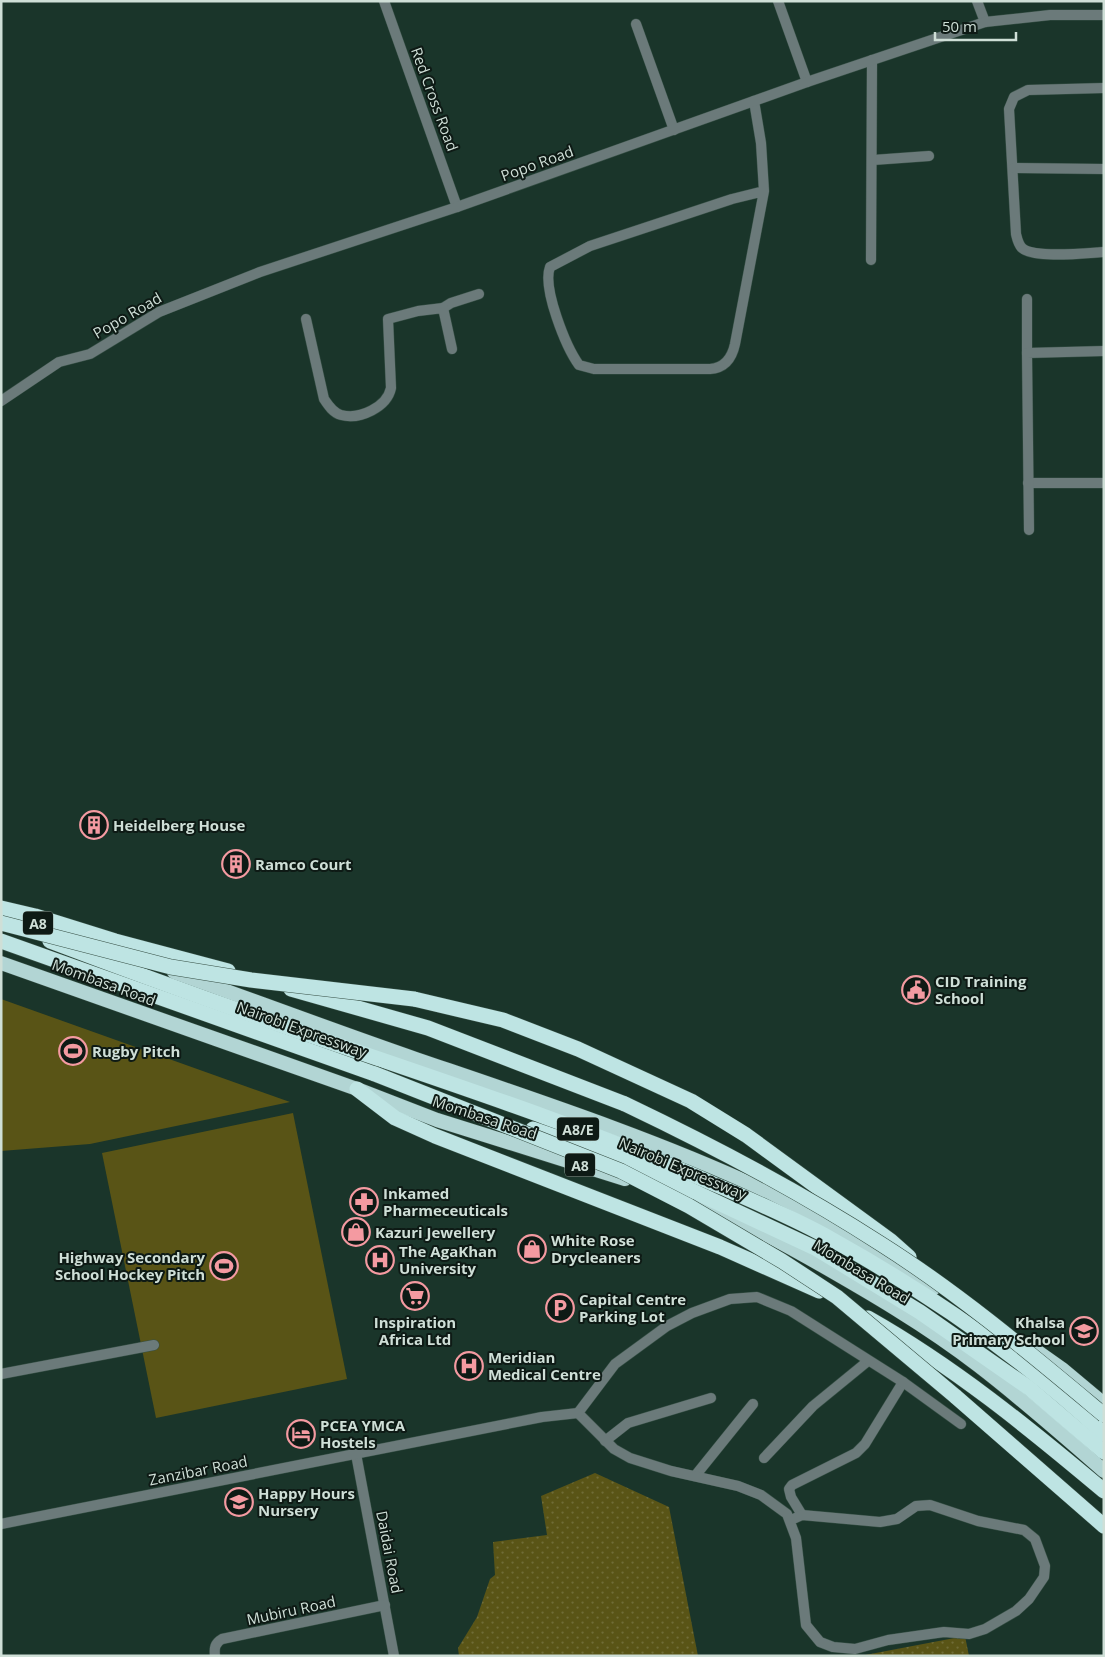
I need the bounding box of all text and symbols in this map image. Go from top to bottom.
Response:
scale bar [935,10,1016,42]
text: 50 m [942,16,977,36]
street label: Red Cross Road [407,44,463,154]
street label: Popo Road [498,141,576,185]
street label: Popo Road [89,287,165,343]
building icon: Heidelberg House [79,810,109,840]
place label: Heidelberg House [113,815,245,835]
building icon: Ramco Court [221,849,251,879]
place label: Ramco Court [255,854,352,874]
road number: A8 [23,911,53,934]
street label: Mombasa Road [49,954,159,1010]
place label: CID Training School [935,971,1027,1008]
public building icon: CID Training School [901,975,931,1005]
street label: Nairobi Expressway [234,996,370,1062]
sports icon: Rugby Pitch [58,1036,88,1066]
place label: Rugby Pitch [92,1041,180,1061]
street label: Mombasa Road [430,1091,540,1143]
road number: A8/E [557,1118,599,1140]
street label: Nairobi Expressway [616,1132,750,1204]
road number: A8 [565,1154,595,1176]
place label: Inkamed Pharmeceuticals [383,1183,508,1220]
pharmacy icon: Inkamed Pharmeceuticals [349,1187,379,1217]
shop icon: Kazuri Jewellery [341,1217,371,1247]
place label: Kazuri Jewellery [375,1222,496,1242]
place label: White Rose Drycleaners [551,1230,641,1267]
shop icon: White Rose Drycleaners [517,1234,547,1264]
street label: Mombasa Road [810,1234,914,1308]
place label: The AgaKhan University [399,1241,497,1278]
hospital icon: The AgaKhan University [365,1245,395,1275]
place label: Highway Secondary School Hockey Pitch [55,1247,205,1284]
sports icon: Highway Secondary School Hockey Pitch [209,1251,239,1281]
supermarket icon: Inspiration Africa Ltd [400,1281,430,1311]
place label: Capital Centre Parking Lot [579,1289,686,1326]
parking icon: Capital Centre Parking Lot [545,1293,575,1323]
place label: Inspiration Africa Ltd [374,1312,456,1349]
place label: Khalsa Primary School [952,1312,1065,1349]
school or university icon: Khalsa Primary School [1069,1316,1099,1346]
place label: Meridian Medical Centre [488,1347,601,1384]
hospital icon: Meridian Medical Centre [454,1351,484,1381]
place label: PCEA YMCA Hostels [320,1415,406,1452]
hotel icon: PCEA YMCA Hostels [286,1419,316,1449]
street label: Zanzibar Road [147,1451,249,1489]
place label: Happy Hours Nursery [258,1483,355,1520]
school or university icon: Happy Hours Nursery [224,1487,254,1517]
street label: Daidai Road [372,1509,408,1595]
street label: Mubiru Road [245,1591,337,1629]

